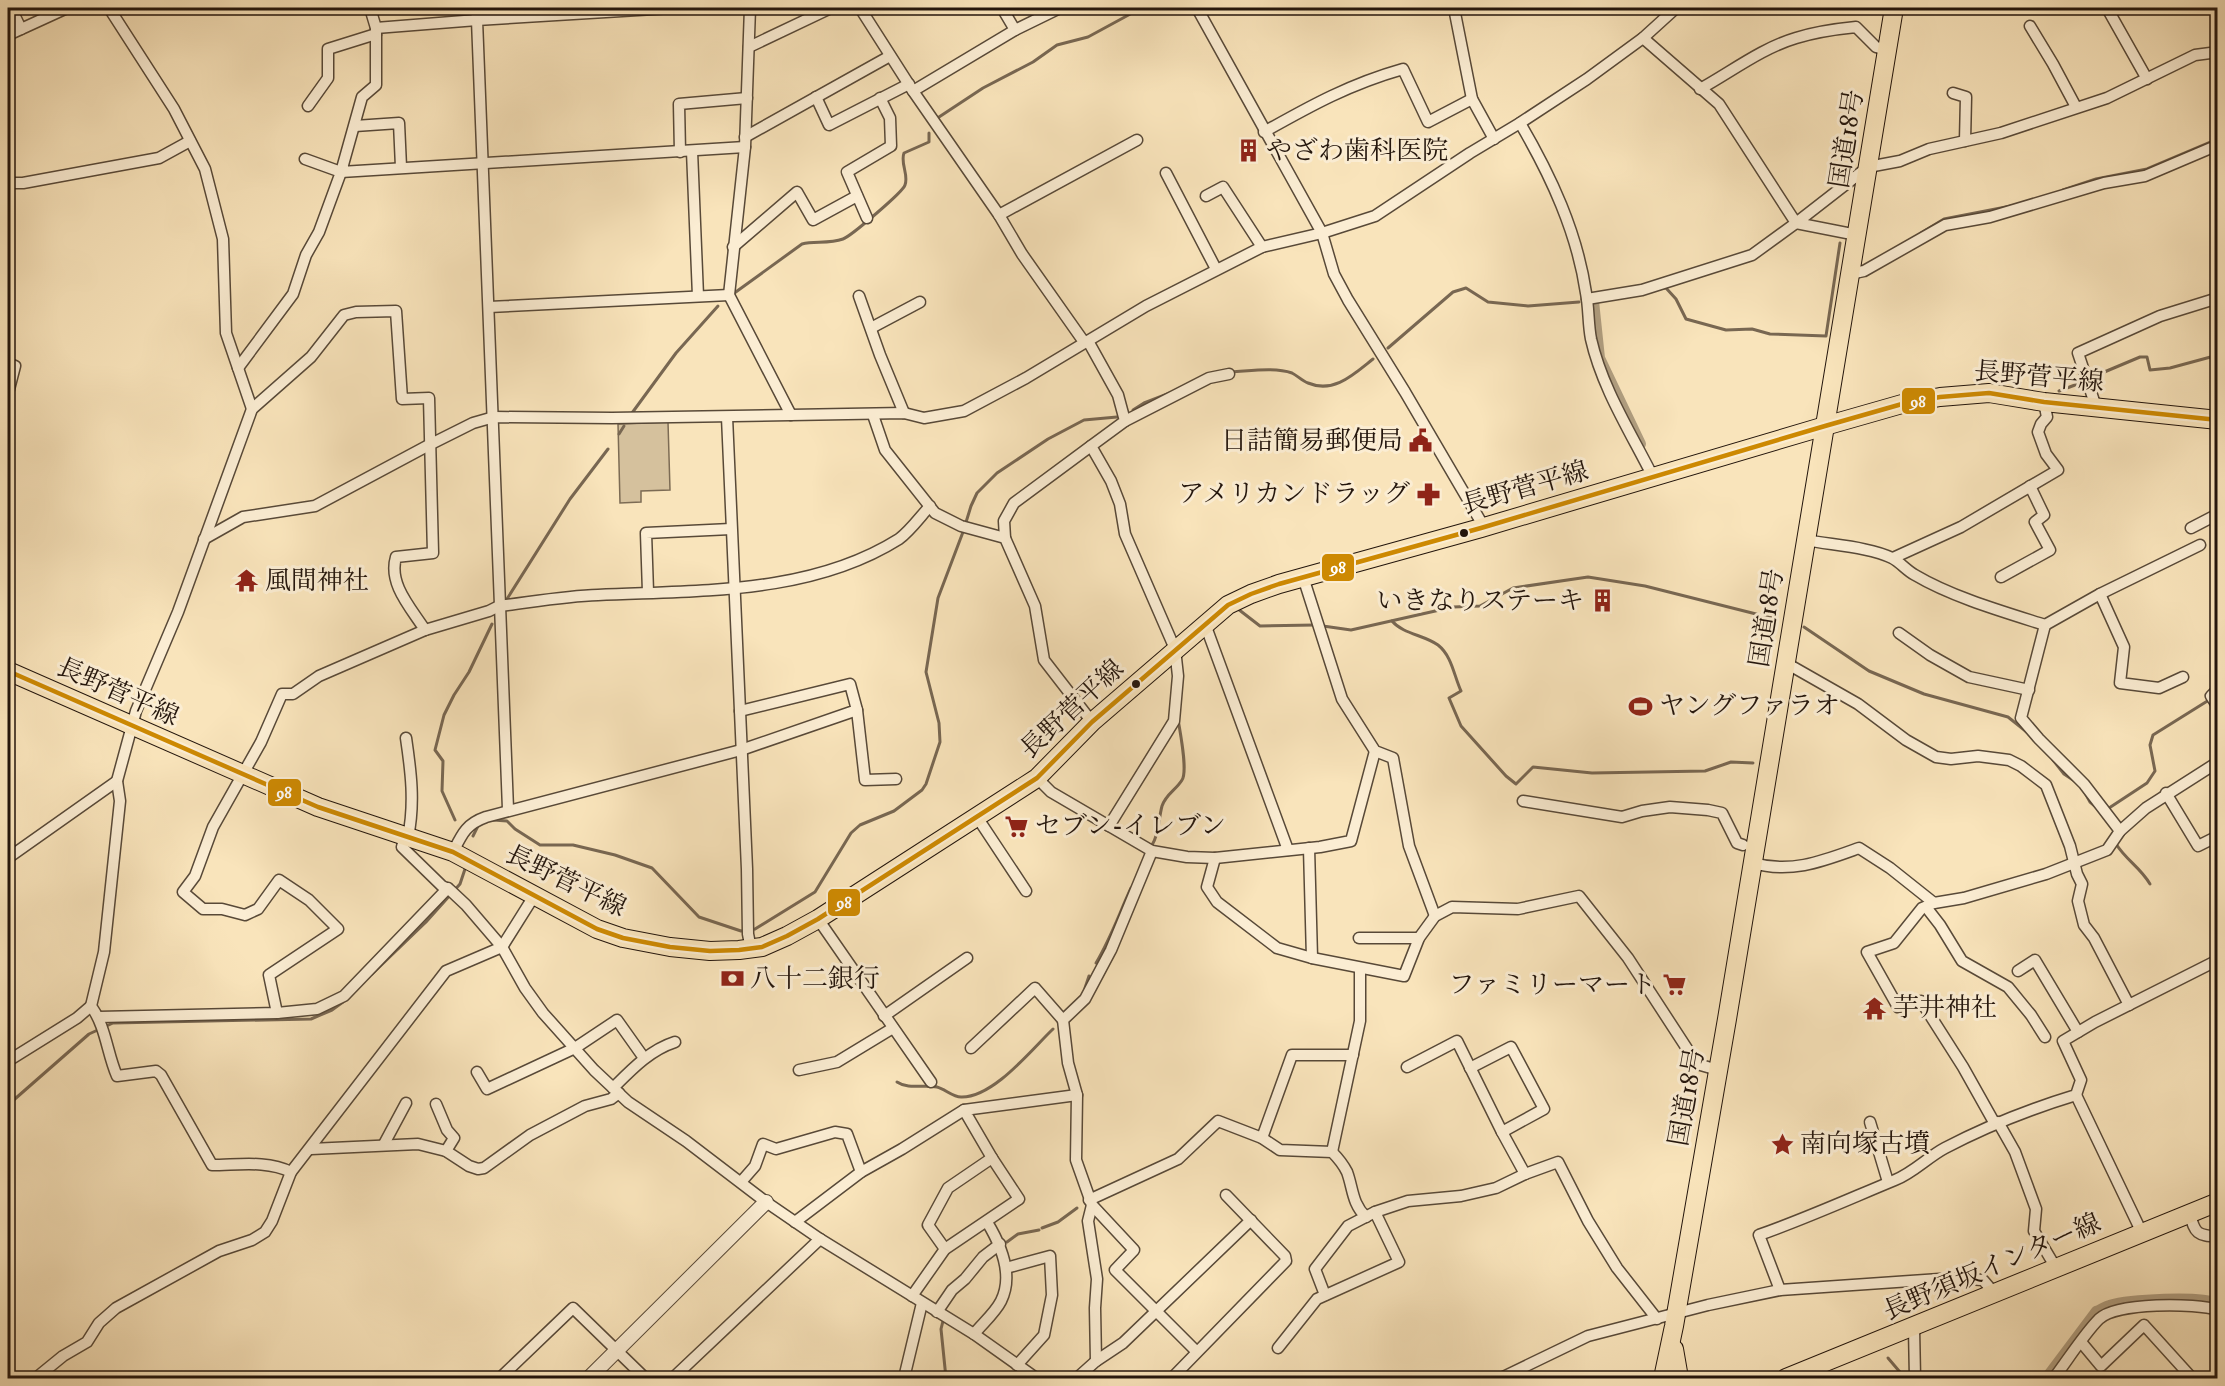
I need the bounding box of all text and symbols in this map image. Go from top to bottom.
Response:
street label: 国道18号 [1823,87,1871,191]
place label: やざわ歯科医院 [1266,135,1448,167]
building icon: やざわ歯科医院 [1235,138,1261,164]
street label: 長野菅平線 [1973,355,2105,399]
line badge: 98 [1901,387,1936,415]
text: 98 [1908,392,1926,412]
place label: 日詰簡易郵便局 [1221,425,1403,457]
public building icon: 日詰簡易郵便局 [1408,428,1434,454]
street label: 長野菅平線 [1458,455,1592,521]
place label: アメリカンドラッグ [1178,478,1410,510]
pharmacy icon: アメリカンドラッグ [1415,481,1441,507]
unlabelled marker [1458,527,1470,539]
line badge: 98 [1321,553,1355,582]
text: 98 [1328,558,1346,578]
place label: 風間神社 [265,565,369,597]
street label: 国道18号 [1743,566,1791,670]
temple icon: 風間神社 [234,568,260,594]
place label: いきなりステーキ [1377,585,1584,617]
building icon: いきなりステーキ [1589,588,1615,614]
street label: 長野菅平線 [52,651,184,733]
street label: 長野菅平線 [1014,653,1130,765]
unlabelled marker [1130,678,1142,690]
place label: ヤングファラオ [1659,690,1840,722]
sports icon: ヤングファラオ [1628,693,1654,719]
line badge: 98 [267,778,302,807]
text: 98 [274,783,292,803]
place label: セブン-イレブン [1035,810,1226,842]
supermarket icon: セブン-イレブン [1004,813,1030,839]
street label: 長野菅平線 [501,838,631,924]
line badge: 98 [827,888,861,917]
text: 98 [834,893,852,913]
place label: 八十二銀行 [750,963,880,995]
bank icon: 八十二銀行 [719,966,745,992]
place label: ファミリーマート [1449,969,1656,1001]
supermarket icon: ファミリーマート [1661,972,1687,998]
place label: 芋井神社 [1893,992,1997,1024]
temple icon: 芋井神社 [1862,995,1888,1021]
street label: 国道18号 [1663,1045,1711,1149]
place label: 南向塚古墳 [1800,1128,1930,1160]
place icon: 南向塚古墳 [1769,1131,1795,1157]
street label: 長野須坂インター線 [1879,1207,2105,1327]

